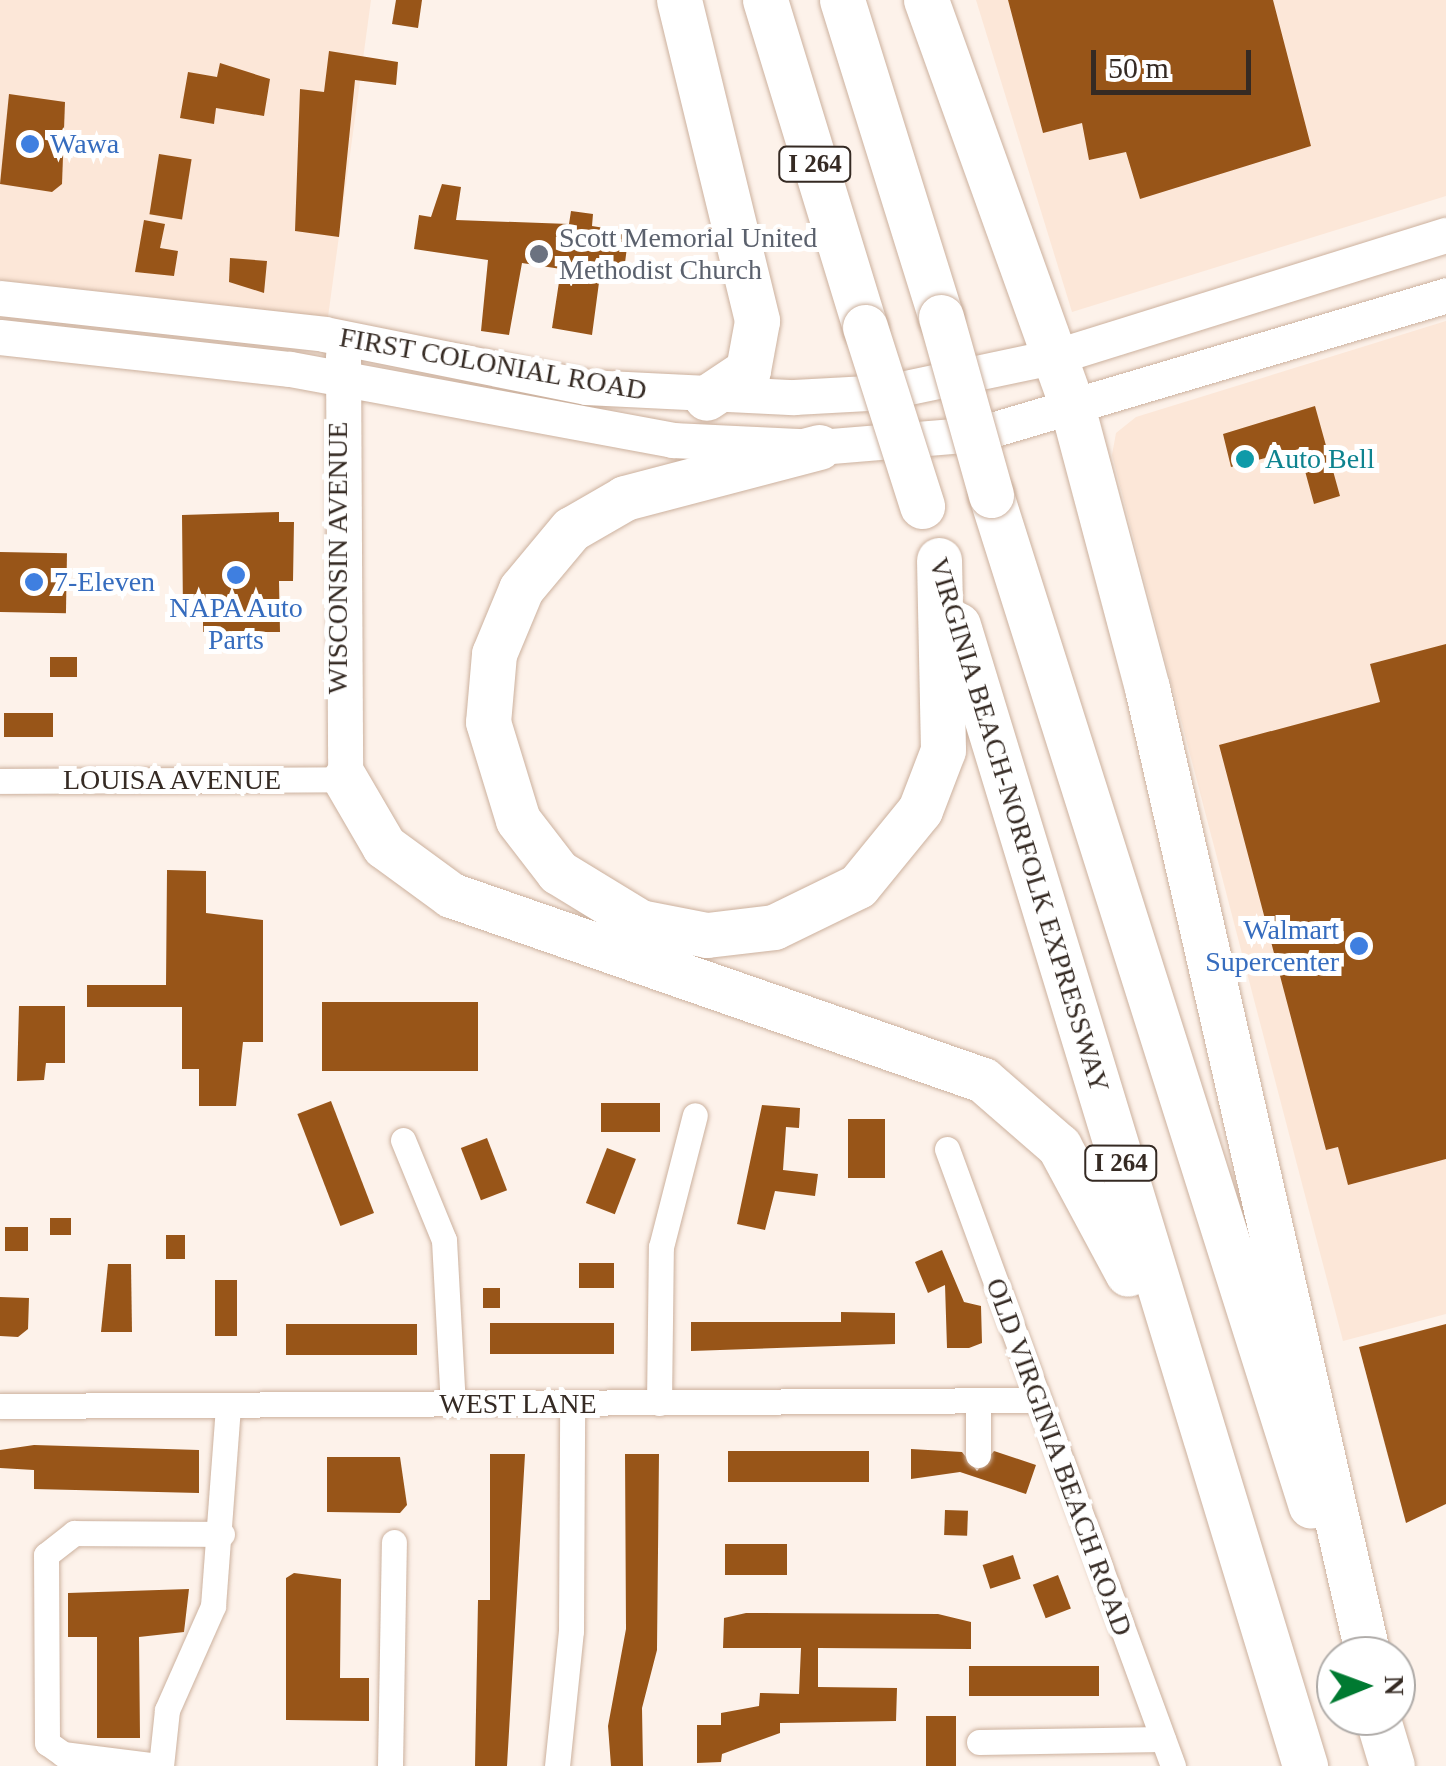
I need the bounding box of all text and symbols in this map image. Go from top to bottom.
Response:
scale bar [1096,30,1256,92]
text: 50 m [1108,51,1169,84]
place label: Wawa [50,127,119,161]
marker: Wawa [19,133,41,155]
road number: I 264 [778,144,852,184]
place label: Scott Memorial United Methodist Church [559,221,817,287]
marker: Scott Memorial United Methodist Church [528,243,550,265]
street label: FIRST COLONIAL ROAD [336,320,650,408]
street label: WISCONSIN AVENUE [321,421,355,695]
place label: Auto Bell [1265,442,1375,476]
marker: Auto Bell [1234,448,1256,470]
street label: VIRGINIA BEACH-NORFOLK EXPRESSWAY [921,553,1117,1097]
marker: NAPA Auto Parts [225,564,247,586]
place label: 7-Eleven [54,565,155,599]
marker: 7-Eleven [23,571,45,593]
place label: NAPA Auto Parts [168,591,304,657]
street label: LOUISA AVENUE [61,763,283,797]
place label: Walmart Supercenter [1205,913,1339,979]
marker: Walmart Supercenter [1348,935,1370,957]
road number: I 264 [1084,1143,1158,1183]
street label: OLD VIRGINIA BEACH ROAD [978,1273,1140,1641]
street label: WEST LANE [439,1387,597,1421]
north arrow [1316,1636,1416,1736]
text: N [1379,1675,1410,1696]

